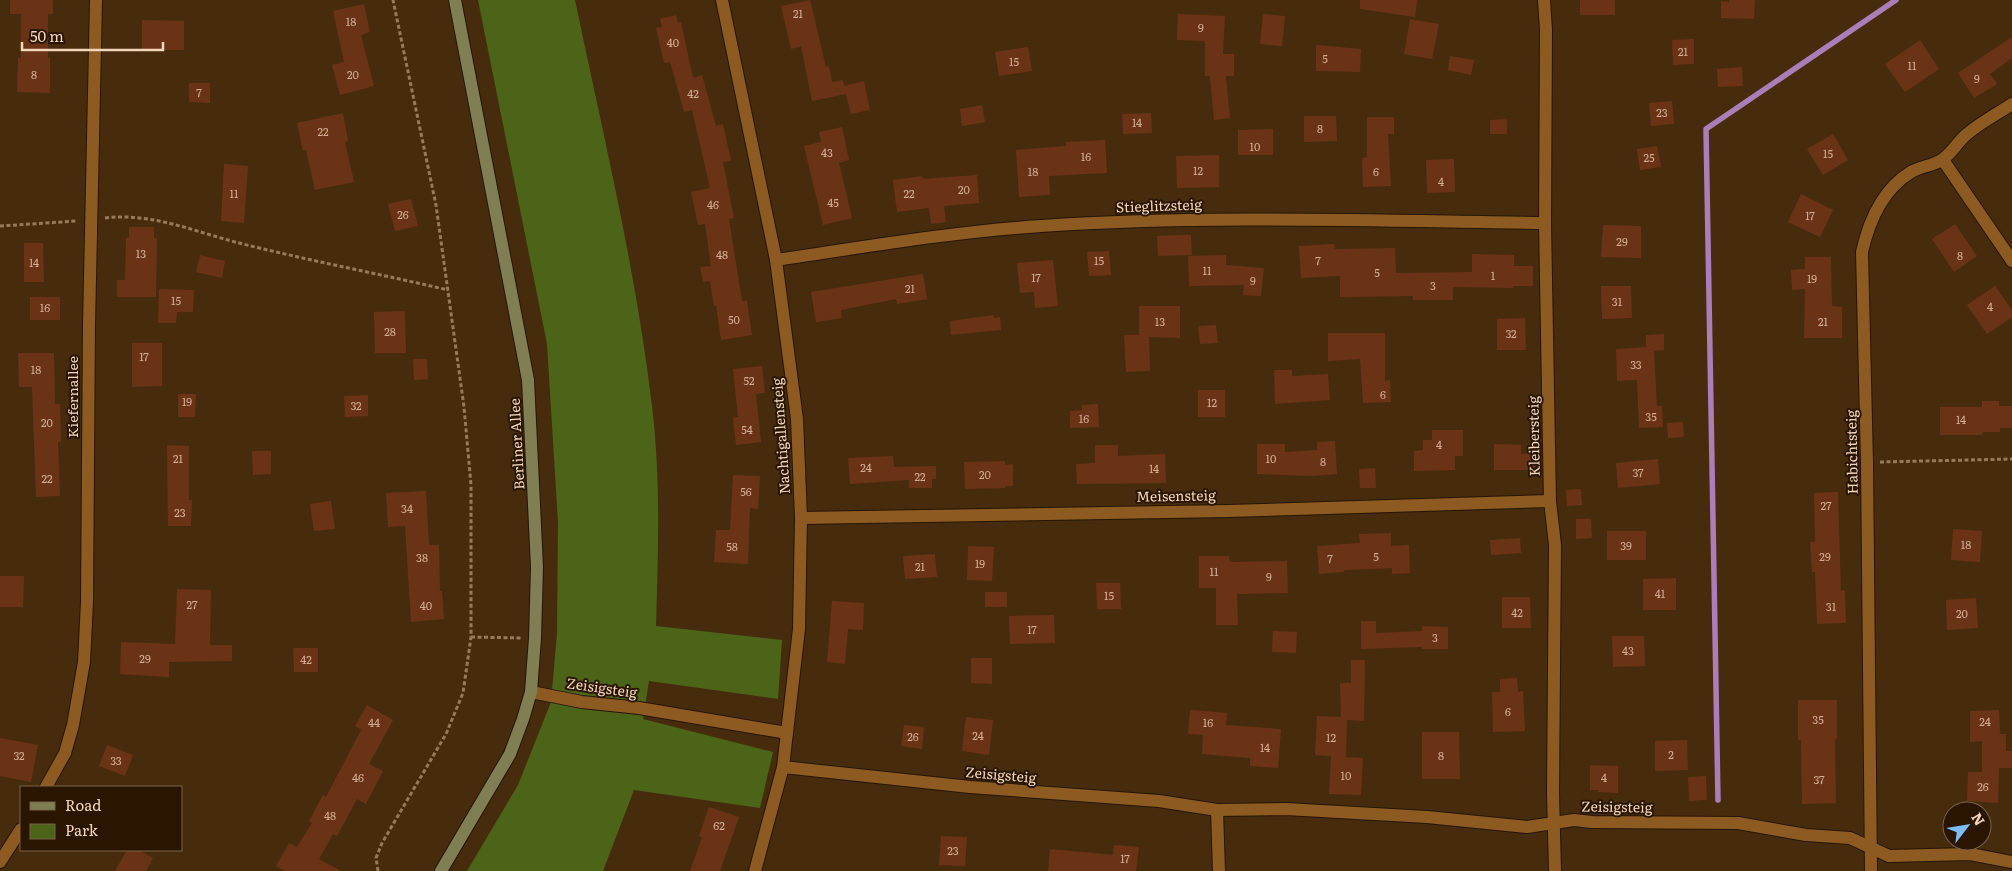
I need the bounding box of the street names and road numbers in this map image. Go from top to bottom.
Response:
street label: Stieglitzsteig [1115,193,1203,217]
street label: Kiefernallee [62,356,82,438]
street label: Nachtigallensteig [766,377,794,495]
street label: Kleibersteig [1522,395,1544,476]
street label: Berliner Allee [504,398,528,490]
street label: Habichtsteig [1840,409,1862,495]
street label: Meisensteig [1136,484,1216,506]
street label: Zeisigsteig [566,672,639,702]
street label: Zeisigsteig [965,761,1038,787]
street label: Zeisigsteig [1581,795,1653,817]

